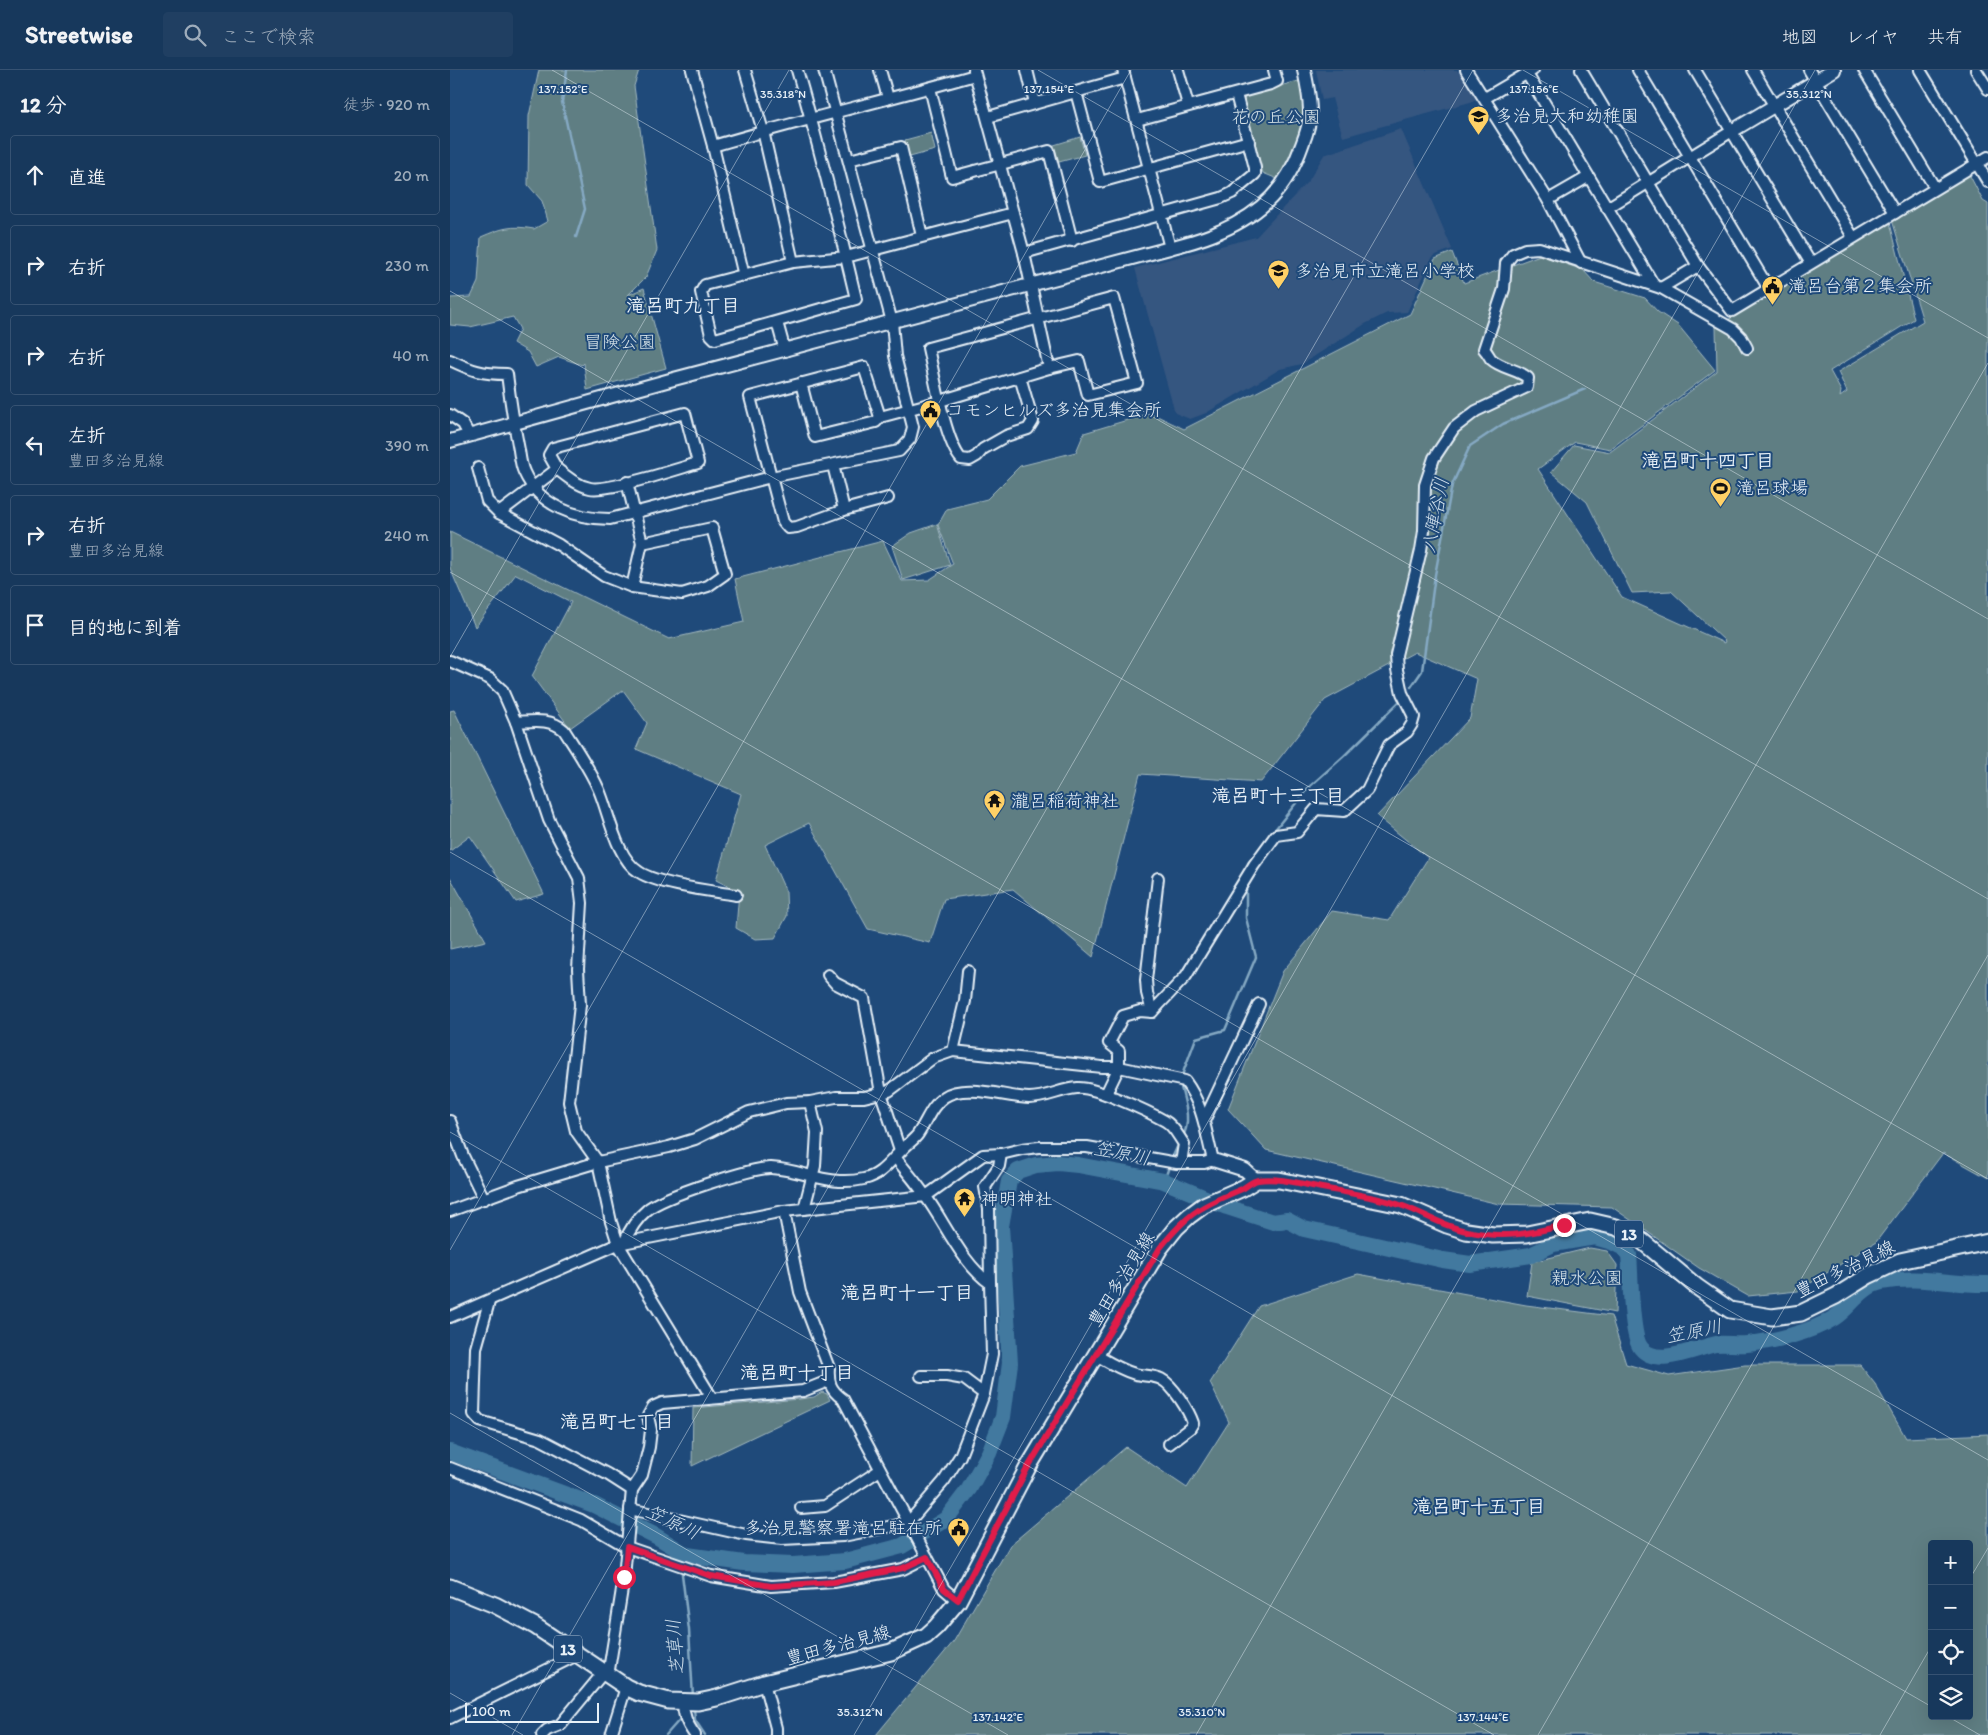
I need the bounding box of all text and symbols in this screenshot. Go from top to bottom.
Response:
search box [163,12,513,57]
text: Streetwise [25,20,133,49]
icon: search [181,21,209,49]
text: ここで検索 [221,25,316,48]
text: 地図 [1782,26,1818,48]
text: レイヤ [1846,26,1899,48]
text: 共有 [1927,26,1963,48]
text: 137.152°E [538,82,588,96]
text: 137.154°E [1024,82,1074,96]
text: 137.156°E [1509,82,1559,96]
text: 35.318°N [760,87,806,101]
text: 35.312°N [1786,87,1832,101]
text: 12 分 [20,92,67,117]
text: 徒歩 · 920 m [343,95,430,114]
school or university icon: 多治見大和幼稚園 [1467,104,1491,135]
place label: 多治見大和幼稚園 [1495,105,1639,127]
park label: 花の丘公園 [1231,106,1321,128]
icon: ahead [21,161,49,189]
text: 直進 [68,166,106,189]
text: 20 m [394,166,429,185]
icon: right [21,251,49,279]
text: 右折 [68,256,106,279]
text: 230 m [385,256,429,275]
school or university icon: 多治見市立滝呂小学校 [1267,259,1291,290]
place label: 多治見市立滝呂小学校 [1295,260,1475,282]
public building icon: 滝呂台第２集会所 [1760,274,1784,305]
place label: 滝呂台第２集会所 [1788,275,1932,297]
district label: 滝呂町九丁目 [626,294,740,317]
park label: 冒険公園 [584,331,656,353]
icon: right [21,341,49,369]
text: 右折 [68,346,106,369]
text: 40 m [392,346,429,365]
public building icon: コモンヒルズ多治見集会所 [918,398,942,429]
place label: コモンヒルズ多治見集会所 [946,399,1162,421]
text: 左折 [68,424,106,447]
icon: left [21,431,49,459]
text: 390 m [385,436,429,455]
district label: 滝呂町十四丁目 [1641,449,1775,472]
text: 豊田多治見線 [68,451,164,470]
water label: 八陣谷川 [1416,475,1454,555]
sports icon: 滝呂球場 [1708,476,1732,507]
place label: 滝呂球場 [1736,477,1808,499]
text: 右折 [68,514,106,537]
icon: right [21,521,49,549]
text: 240 m [384,526,429,545]
text: 豊田多治見線 [68,541,164,560]
icon: arrive [21,611,49,639]
text: 目的地に到着 [68,616,182,639]
district label: 滝呂町十三丁目 [1211,784,1345,807]
temple icon: 瀧呂稲荷神社 [983,789,1007,820]
place label: 瀧呂稲荷神社 [1011,790,1119,812]
water label: 笠原川 [1092,1136,1152,1170]
temple icon: 神明神社 [953,1187,977,1218]
place label: 神明神社 [981,1188,1053,1210]
route end [1553,1214,1576,1237]
road number: 13 [1615,1220,1643,1248]
street label: 豊田多治見線 [1083,1227,1159,1331]
street label: 豊田多治見線 [1792,1235,1898,1303]
park label: 親水公園 [1551,1267,1623,1289]
district label: 滝呂町十一丁目 [840,1281,974,1304]
water label: 笠原川 [1664,1314,1724,1348]
district label: 滝呂町十丁目 [740,1361,854,1384]
district label: 滝呂町七丁目 [560,1410,674,1433]
district label: 滝呂町十五丁目 [1412,1495,1546,1518]
water label: 笠原川 [642,1500,704,1544]
public building icon: 多治見警察署滝呂駐在所 [946,1516,970,1547]
place label: 多治見警察署滝呂駐在所 [744,1517,942,1539]
map controls [1928,1540,1973,1720]
button: + [1928,1540,1973,1585]
route start [613,1566,636,1589]
button: − [1928,1585,1973,1630]
water label: 芝草川 [661,1618,689,1676]
street label: 豊田多治見線 [783,1620,893,1670]
button: locate [1928,1630,1973,1675]
road number: 13 [554,1636,582,1662]
button: layers [1928,1675,1973,1720]
scale bar [465,1700,599,1723]
text: 100 m [472,1703,511,1720]
text: 35.312°N [837,1705,883,1719]
text: 35.310°N [1179,1705,1225,1719]
text: 137.142°E [973,1710,1024,1724]
text: 137.144°E [1457,1710,1509,1724]

